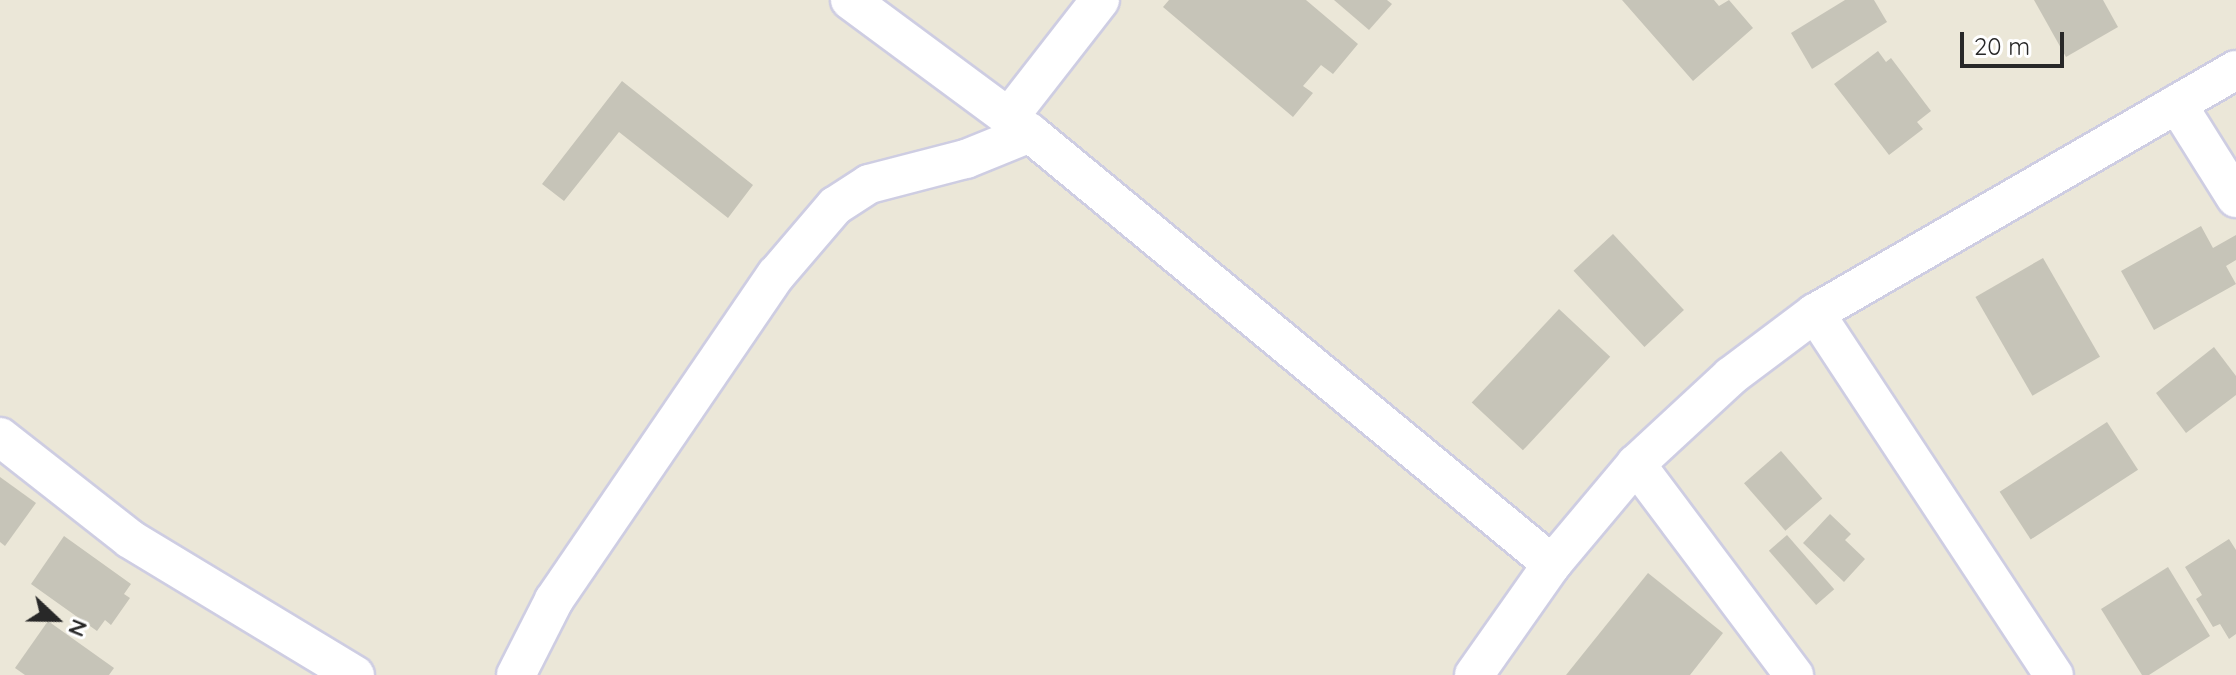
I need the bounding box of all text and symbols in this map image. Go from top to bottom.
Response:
scale bar [1964,16,2068,66]
text: 20 m [1974,31,2030,61]
north arrow [16,579,96,659]
text: N [62,615,94,641]

